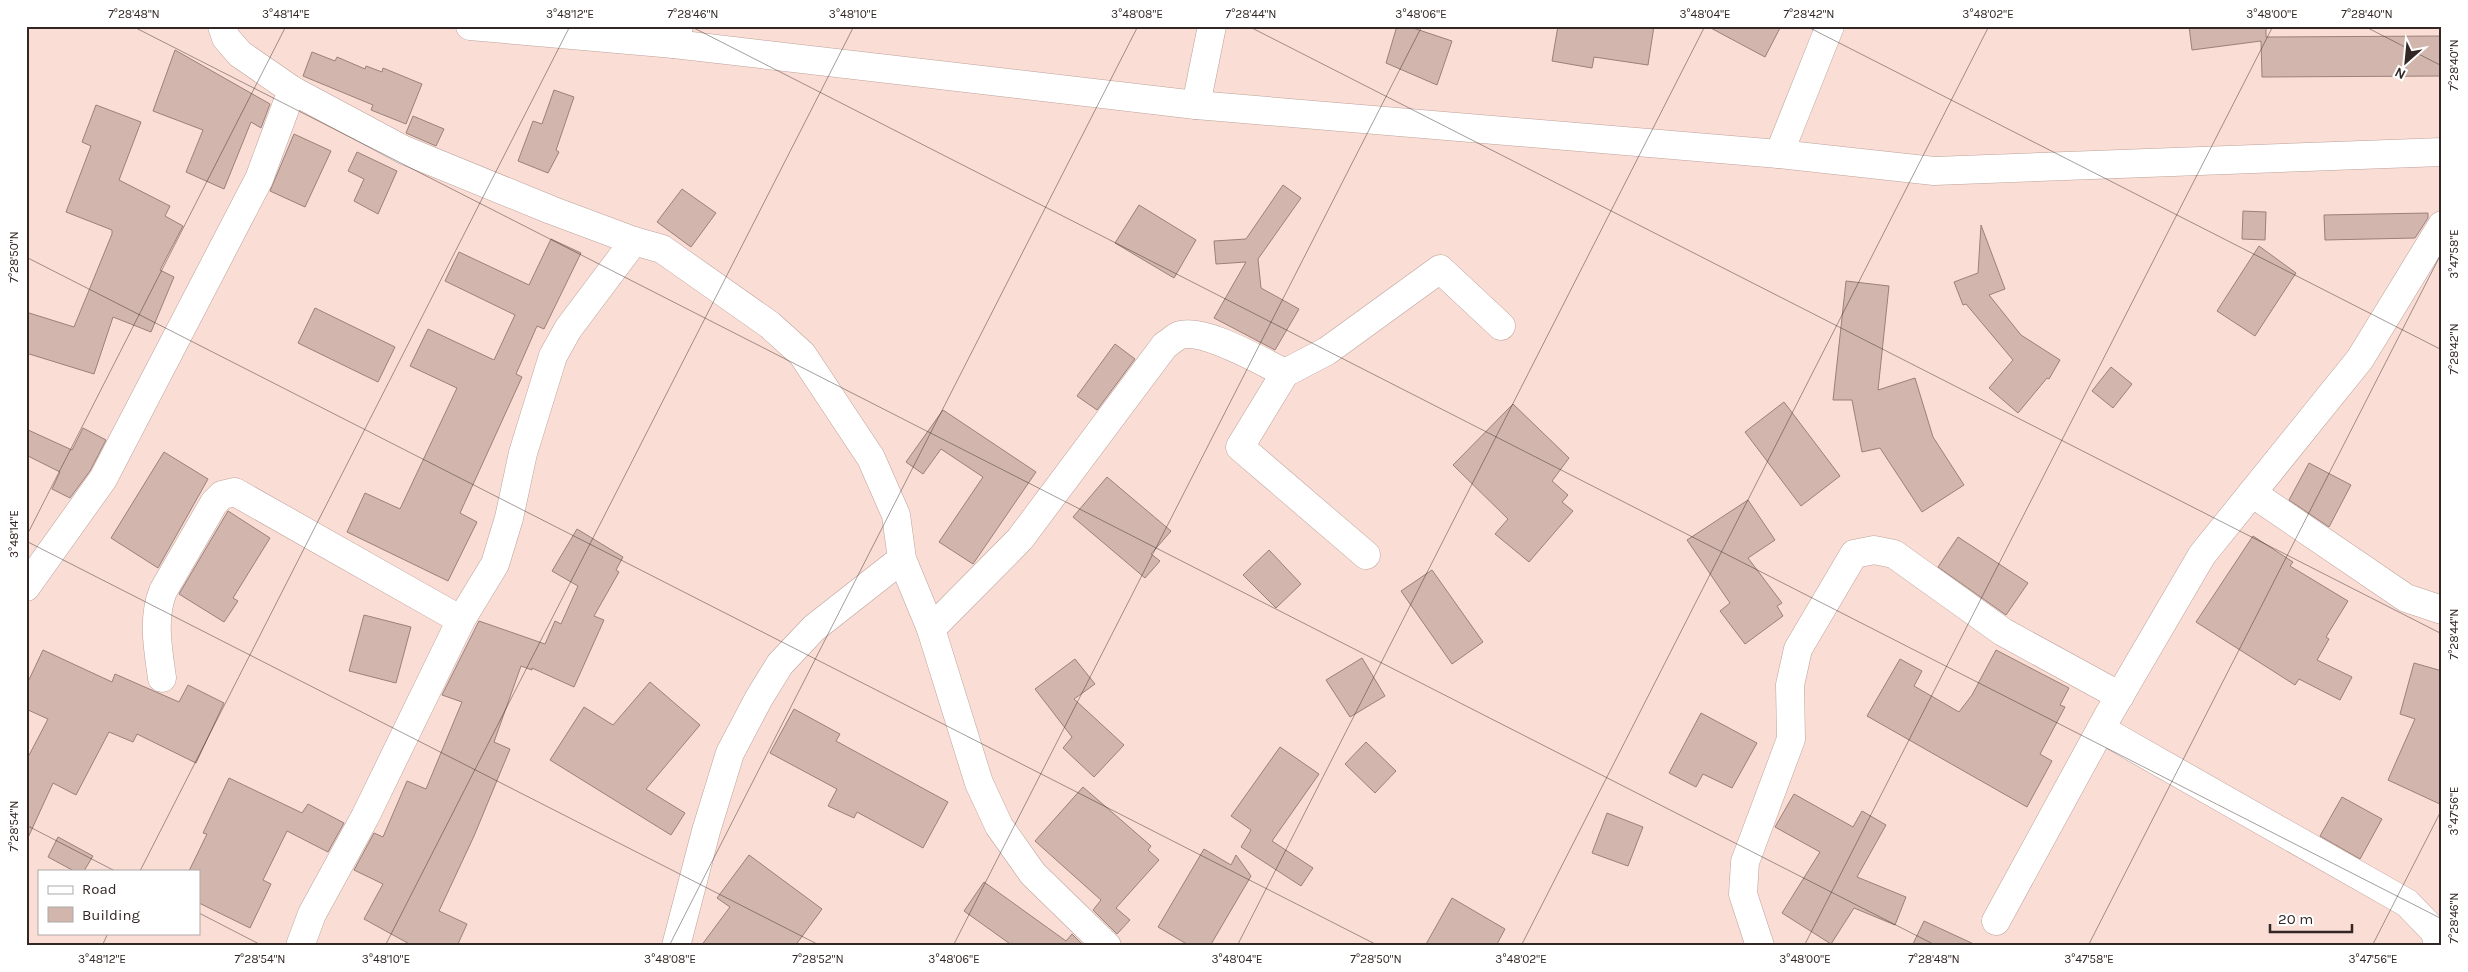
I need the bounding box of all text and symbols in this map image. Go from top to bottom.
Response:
text: 7°28'48"N [108,7,160,21]
text: 3°48'14"E [262,7,310,21]
text: 3°48'12"E [546,7,594,21]
text: 7°28'46"N [667,7,719,21]
text: 3°48'10"E [829,7,877,21]
text: 3°48'08"E [1111,7,1163,21]
text: 7°28'44"N [1226,7,1276,21]
text: 3°48'06"E [1395,7,1447,21]
text: 3°48'04"E [1679,7,1731,21]
text: 7°28'42"N [1783,7,1835,21]
text: 3°48'02"E [1962,7,2014,21]
text: 3°48'00"E [2246,7,2298,21]
text: 7°28'40"N [2341,7,2393,21]
north arrow [2380,38,2430,88]
text: 7°28'40"N [2447,39,2461,91]
text: N [2392,63,2409,83]
text: 3°47'58"E [2447,229,2461,279]
text: 7°28'50"N [7,231,21,283]
text: 7°28'42"N [2447,323,2461,375]
text: 3°48'14"E [7,510,21,558]
text: 7°28'44"N [2447,609,2461,659]
text: 3°47'56"E [2447,786,2461,836]
text: 7°28'54"N [7,800,21,852]
legend [38,870,200,934]
text: Road [82,880,117,898]
text: 7°28'46"N [2447,892,2461,944]
scale bar [2270,902,2353,934]
text: Building [82,906,140,924]
text: 20 m [2278,910,2313,928]
text: 3°48'12"E [78,952,126,966]
text: 7°28'54"N [234,952,286,966]
text: 3°48'10"E [362,952,410,966]
text: 3°48'08"E [644,952,696,966]
text: 7°28'52"N [792,952,844,966]
text: 3°48'06"E [928,952,980,966]
text: 3°48'04"E [1211,952,1263,966]
text: 7°28'50"N [1350,952,1402,966]
text: 3°48'02"E [1495,952,1547,966]
text: 3°48'00"E [1779,952,1831,966]
text: 7°28'48"N [1908,952,1960,966]
text: 3°47'58"E [2064,952,2114,966]
text: 3°47'56"E [2348,952,2398,966]

